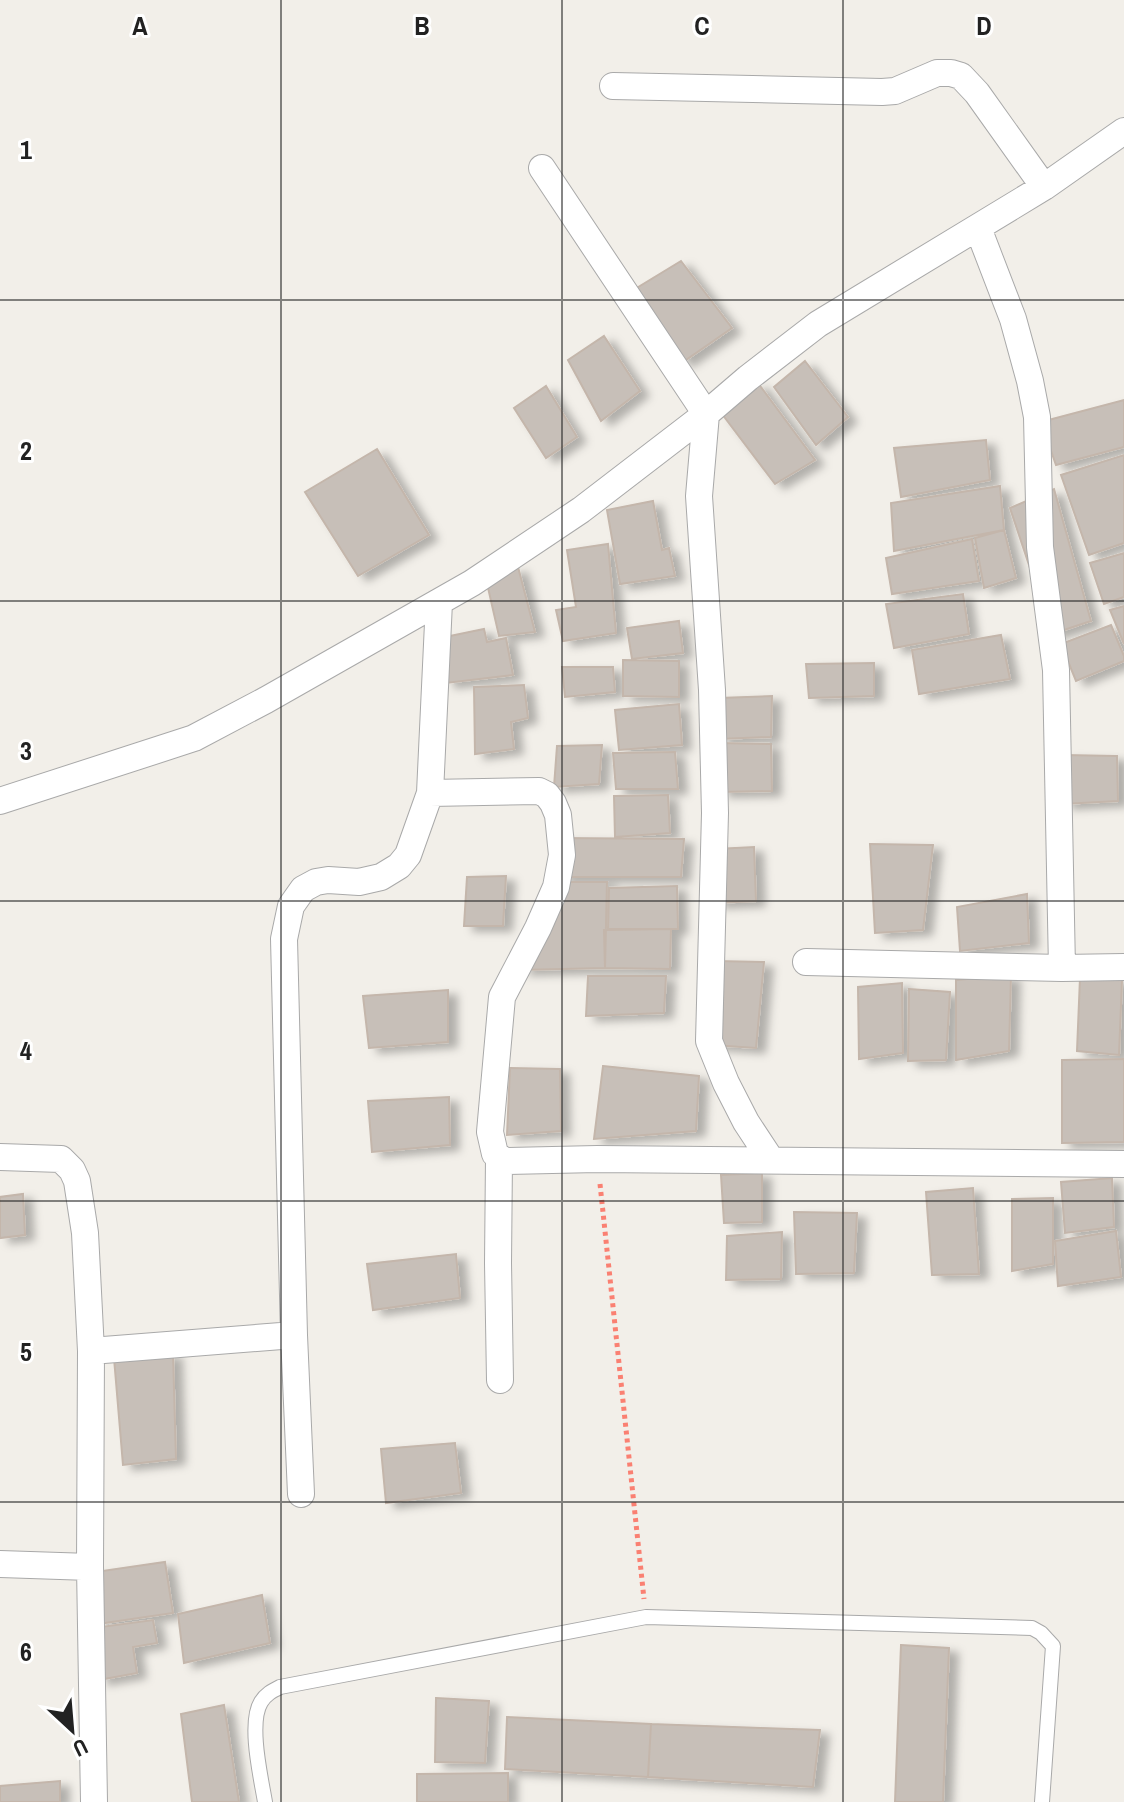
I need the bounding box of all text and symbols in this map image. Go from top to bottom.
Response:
text: A [132,8,148,43]
text: B [414,8,430,43]
text: C [694,8,710,43]
text: D [976,8,992,43]
text: 1 [20,132,32,167]
text: 2 [20,433,32,468]
text: 3 [20,733,32,768]
text: 4 [20,1033,32,1068]
text: 5 [20,1334,32,1369]
text: 6 [20,1634,32,1669]
north arrow [32,1690,112,1770]
text: U [68,1732,93,1764]

